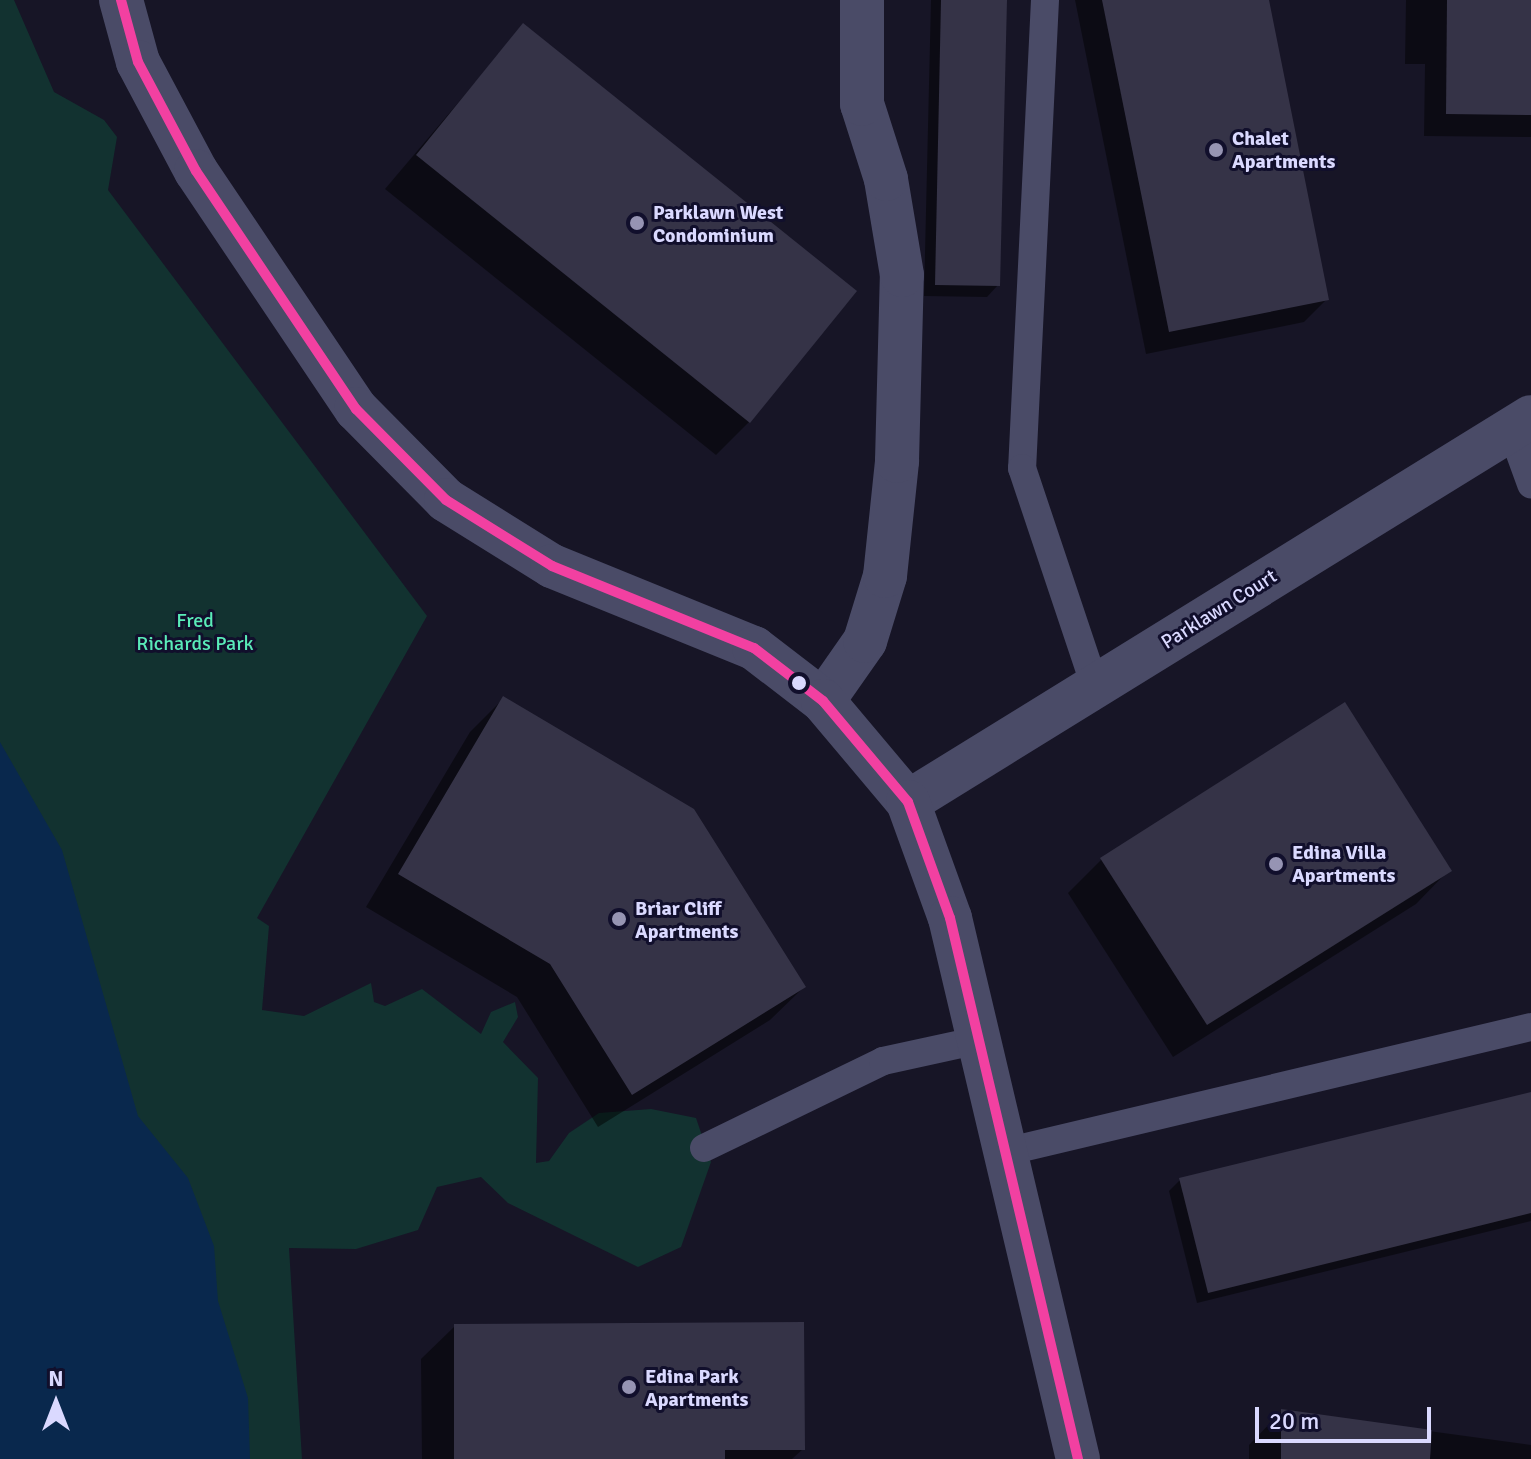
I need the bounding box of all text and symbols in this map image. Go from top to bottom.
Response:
place label: Chalet Apartments [1232,126,1335,173]
marker: Chalet Apartments [1207,141,1225,159]
place label: Parklawn West Condominium [653,200,783,247]
marker: Parklawn West Condominium [628,214,646,232]
street label: Parklawn Court [1157,564,1281,654]
park label: Fred Richards Park [136,608,254,655]
unlabelled marker [791,675,807,691]
place label: Edina Villa Apartments [1292,840,1395,887]
marker: Edina Villa Apartments [1267,855,1285,873]
place label: Briar Cliff Apartments [635,896,738,943]
marker: Briar Cliff Apartments [610,910,628,928]
north arrow [16,1363,96,1443]
place label: Edina Park Apartments [645,1364,748,1411]
text: N [48,1365,64,1392]
marker: Edina Park Apartments [620,1378,638,1396]
scale bar [1259,1391,1435,1441]
text: 20 m [1269,1406,1319,1436]

